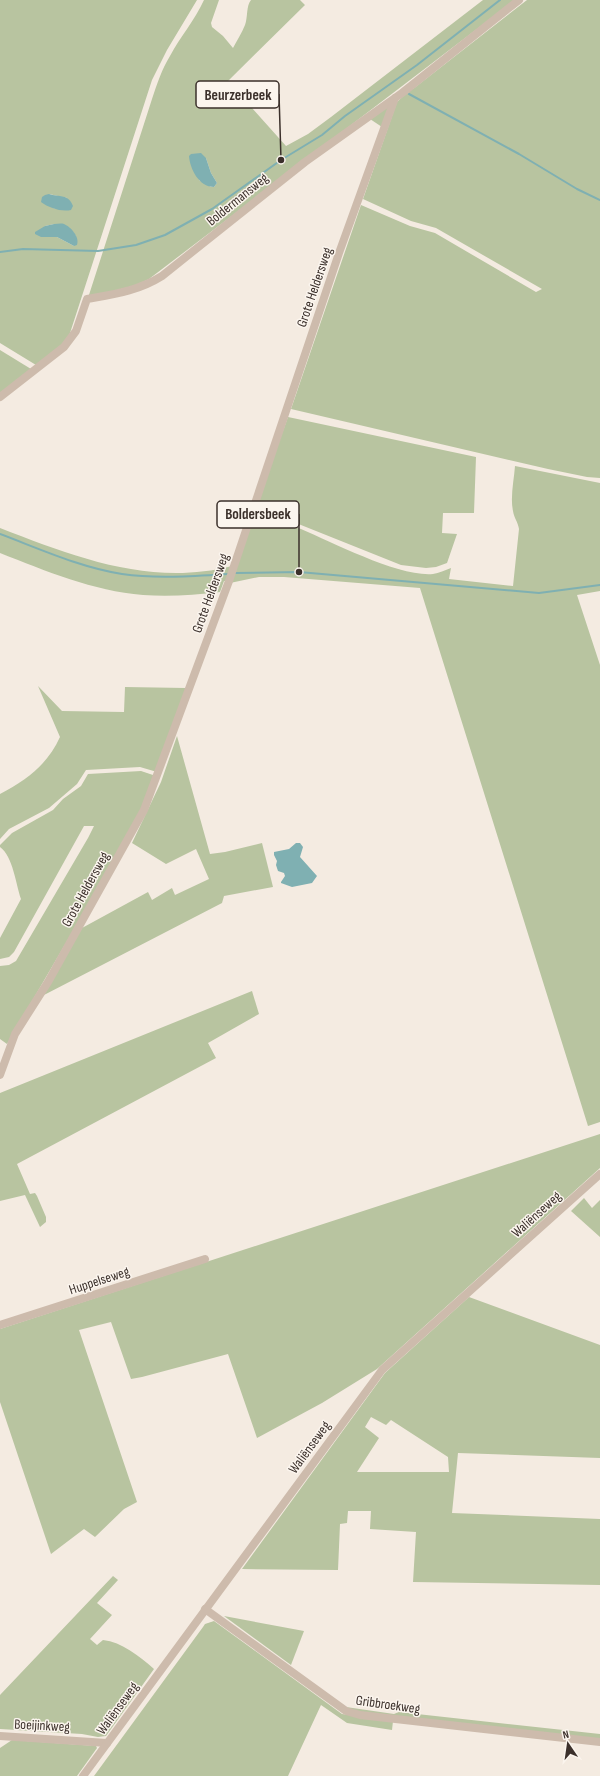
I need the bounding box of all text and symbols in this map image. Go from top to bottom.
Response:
callout: Beurzerbeek [196,81,279,108]
text: Beurzerbeek [204,86,272,105]
street label: Boldermansweg [203,169,272,229]
street label: Grote Heldersweg [293,245,336,329]
callout: Boldersbeek [217,501,299,528]
text: Boldersbeek [225,505,291,524]
street label: Grote Heldersweg [188,551,233,635]
street label: Grote Heldersweg [58,848,113,930]
street label: Waliënseweg [508,1187,565,1241]
street label: Huppelseweg [67,1263,132,1298]
street label: Waliënseweg [285,1417,334,1477]
street label: Waliënseweg [93,1678,142,1738]
street label: Gribbroekweg [355,1692,422,1717]
street label: Boeijinkweg [14,1716,71,1735]
north arrow [548,1724,588,1764]
text: N [562,1728,570,1742]

